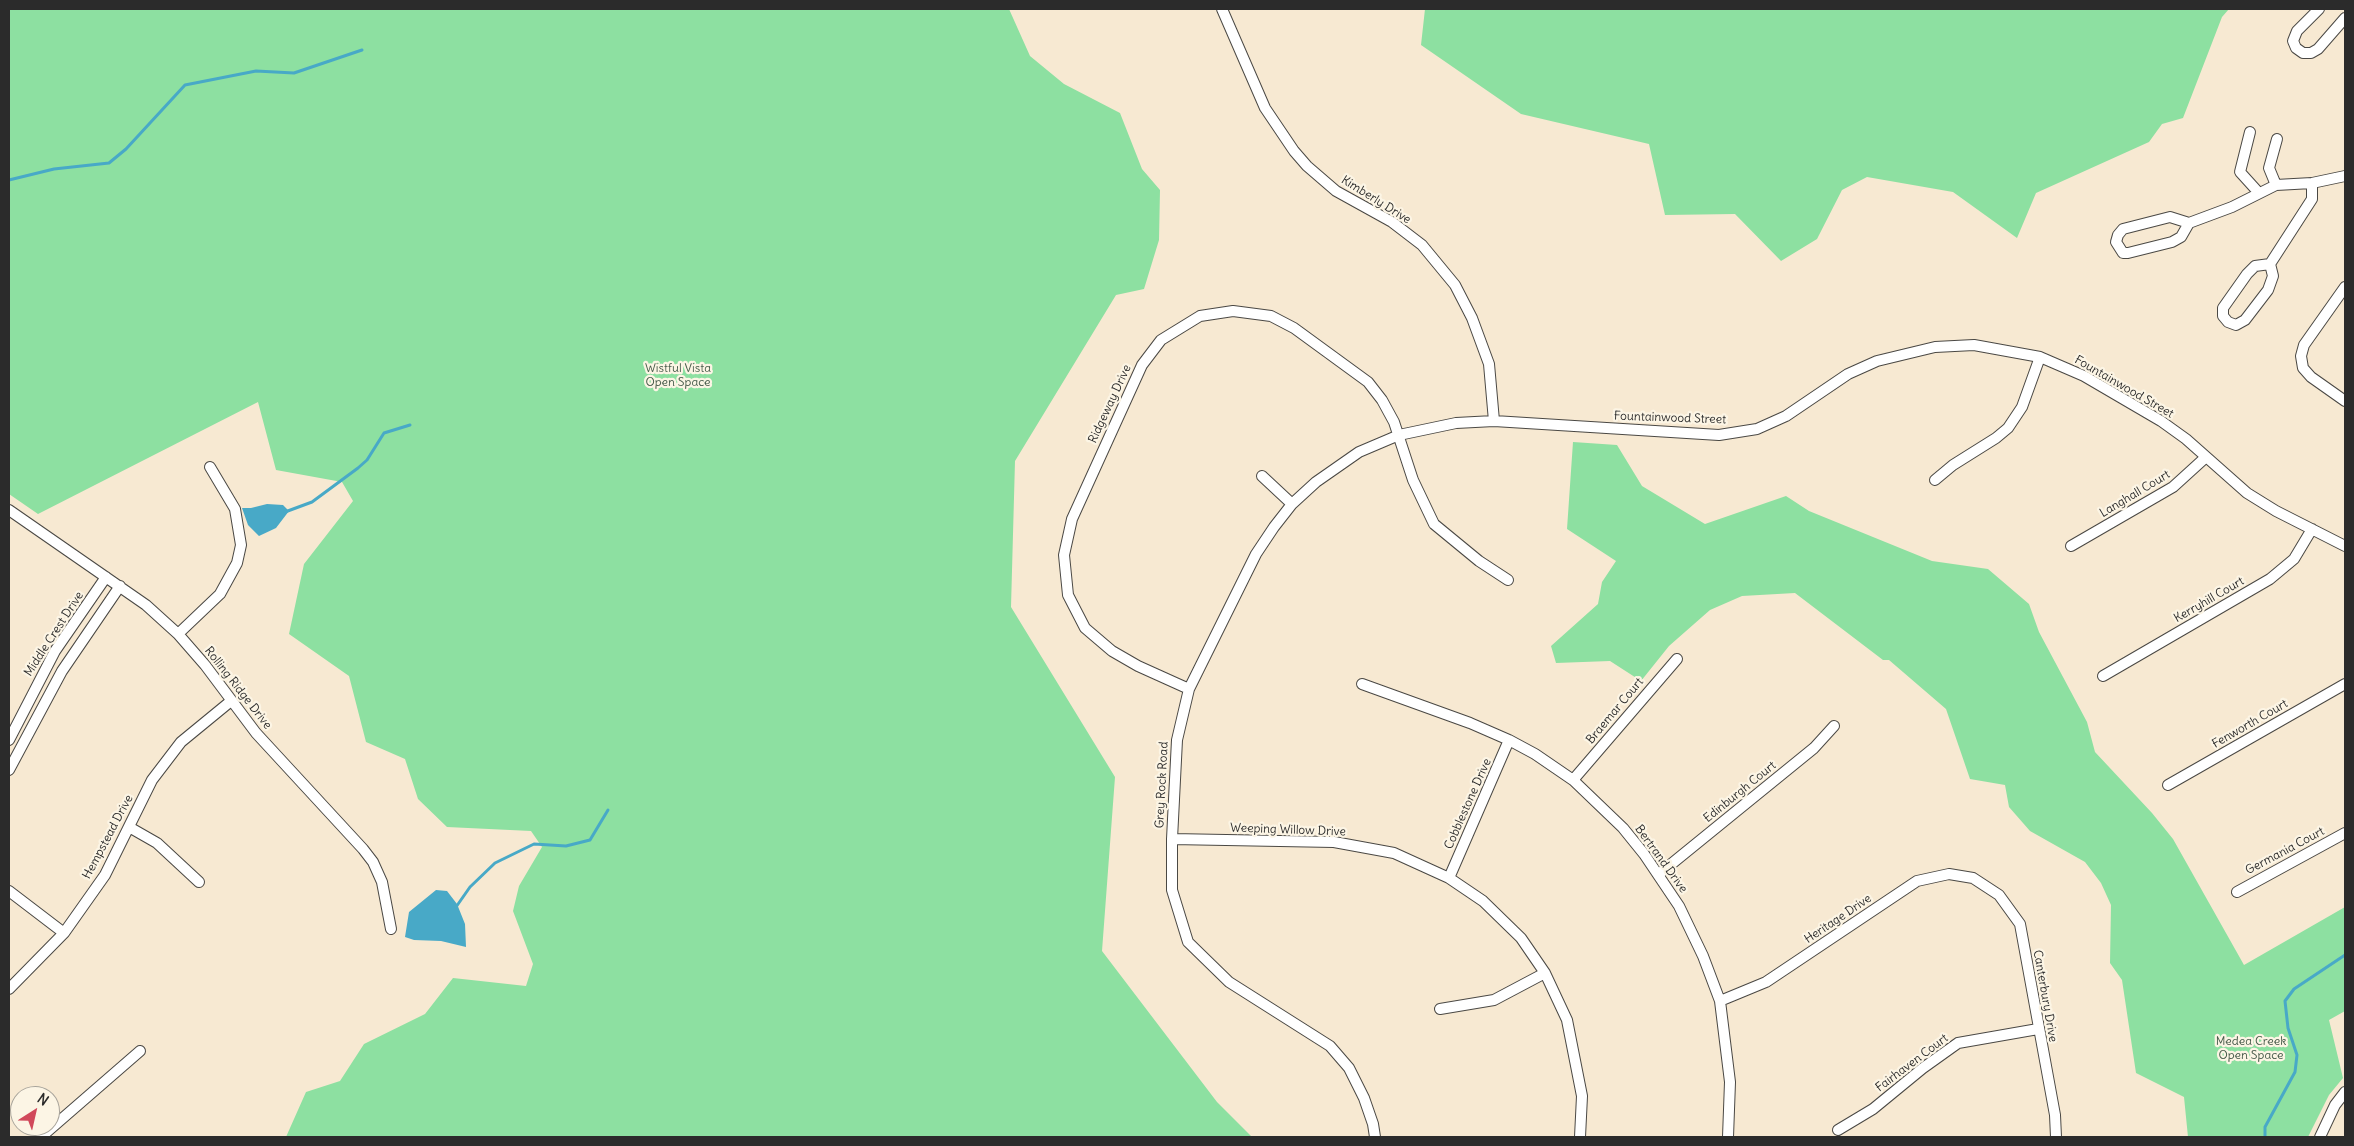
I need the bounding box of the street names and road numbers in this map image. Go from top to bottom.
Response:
street label: Kimberly Drive [1339,173,1413,227]
street label: Fountainwood Street [2072,353,2176,421]
street label: Ridgeway Drive [1086,363,1134,445]
street label: Fountainwood Street [1614,409,1726,427]
street label: Langhall Court [2097,467,2173,521]
street label: Kerryhill Court [2171,574,2247,626]
street label: Middle Crest Drive [21,589,87,679]
street label: Rolling Ridge Drive [201,644,275,732]
street label: Braemar Court [1583,675,1647,747]
street label: Fenworth Court [2210,697,2290,751]
street label: Grey Rock Road [1153,741,1171,829]
street label: Cobblestone Drive [1442,756,1494,852]
street label: Edinburgh Court [1701,758,1779,826]
street label: Hempstead Drive [80,792,136,882]
street label: Weeping Willow Drive [1230,821,1346,839]
street label: Bertrand Drive [1632,822,1690,896]
street label: Germania Court [2243,824,2327,878]
street label: Heritage Drive [1802,891,1874,947]
street label: Canterbury Drive [2030,949,2060,1043]
street label: Fairhaven Court [1873,1031,1951,1095]

